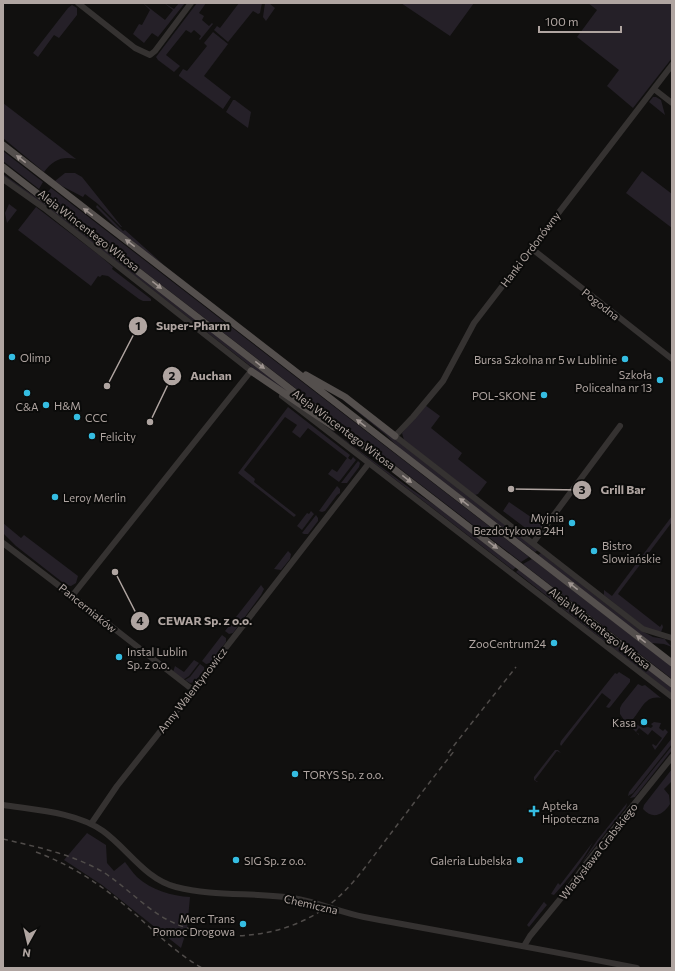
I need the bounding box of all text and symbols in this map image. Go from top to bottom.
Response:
scale bar [539,8,621,34]
text: 100 m [545,14,579,28]
one-way arrow [15,155,26,164]
street label: Aleja Wincentego Witosa [36,186,142,274]
one-way arrow [83,207,94,216]
street label: Hanki Ordonówny [498,209,563,289]
one-way arrow [124,239,135,248]
one-way arrow [152,281,163,290]
street label: Pogodna [580,285,622,323]
callout: Super-Pharm [128,314,238,338]
text: 1 [135,318,141,332]
text: Super-Pharm [156,318,230,332]
place label: Olimp [20,351,51,364]
marker: Olimp [7,352,17,362]
place label: Bursa Szkolna nr 5 w Lublinie [474,353,617,366]
marker: Bursa Szkolna nr 5 w Lublinie [620,354,630,364]
one-way arrow [255,361,265,369]
callout: Auchan [162,364,239,388]
text: 2 [169,368,176,382]
text: Auchan [190,368,232,382]
place label: Szkoła Policealna nr 13 [575,368,652,394]
marker: Szkoła Policealna nr 13 [655,375,665,385]
street label: Aleja Wincentego Witosa [290,386,398,472]
marker: C&A [22,388,32,398]
place label: POL-SKONE [472,389,536,402]
marker: POL-SKONE [539,390,549,400]
place label: H&M [54,399,81,412]
place label: C&A [15,400,39,413]
marker: H&M [41,400,51,410]
place label: CCC [85,411,108,424]
marker: CCC [72,412,82,422]
one-way arrow [356,418,367,427]
place label: Felicity [100,430,136,443]
marker: Felicity [87,431,97,441]
one-way arrow [401,474,412,483]
callout: Grill Bar [572,478,653,502]
text: 3 [579,482,586,496]
text: Grill Bar [600,482,646,496]
place label: Leroy Merlin [63,491,126,504]
marker: Leroy Merlin [50,492,60,502]
one-way arrow [459,498,470,506]
place label: Myjnia Bezdotykowa 24H [473,511,564,537]
marker: Myjnia Bezdotykowa 24H [567,518,577,528]
place label: Bistro Slowiańskie [602,539,661,565]
one-way arrow [488,541,499,550]
marker: Bistro Slowiańskie [589,546,599,556]
street label: Pancerniaków [57,581,120,635]
one-way arrow [568,583,578,591]
street label: Aleja Wincentego Witosa [547,584,653,672]
callout: CEWAR Sp. z o.o. [130,609,260,633]
text: 4 [136,613,144,627]
text: CEWAR Sp. z o.o. [158,613,252,627]
one-way arrow [636,635,647,643]
place label: ZooCentrum24 [469,637,546,650]
marker: ZooCentrum24 [549,638,559,648]
street label: Anny Walentynowicz [155,644,230,735]
place label: Instal Lublin Sp. z o.o. [127,645,187,671]
marker: Instal Lublin Sp. z o.o. [114,652,124,662]
place label: Kasa [612,716,636,729]
marker: Kasa [639,717,649,727]
place label: TORYS Sp. z o.o. [303,768,384,781]
marker: TORYS Sp. z o.o. [290,769,300,779]
place label: Apteka Hipoteczna [542,799,599,825]
street label: Władysława Grabskiego [556,800,640,902]
marker: Apteka Hipoteczna [529,806,539,816]
place label: SIG Sp. z o.o. [244,854,307,867]
place label: Galeria Lubelska [430,854,512,867]
marker: SIG Sp. z o.o. [231,855,241,865]
marker: Galeria Lubelska [515,855,525,865]
street label: Chemiczna [283,891,339,917]
place label: Merc Trans Pomoc Drogowa [152,912,235,938]
marker: Merc Trans Pomoc Drogowa [238,919,248,929]
north arrow [8,923,48,963]
text: N [22,946,32,960]

